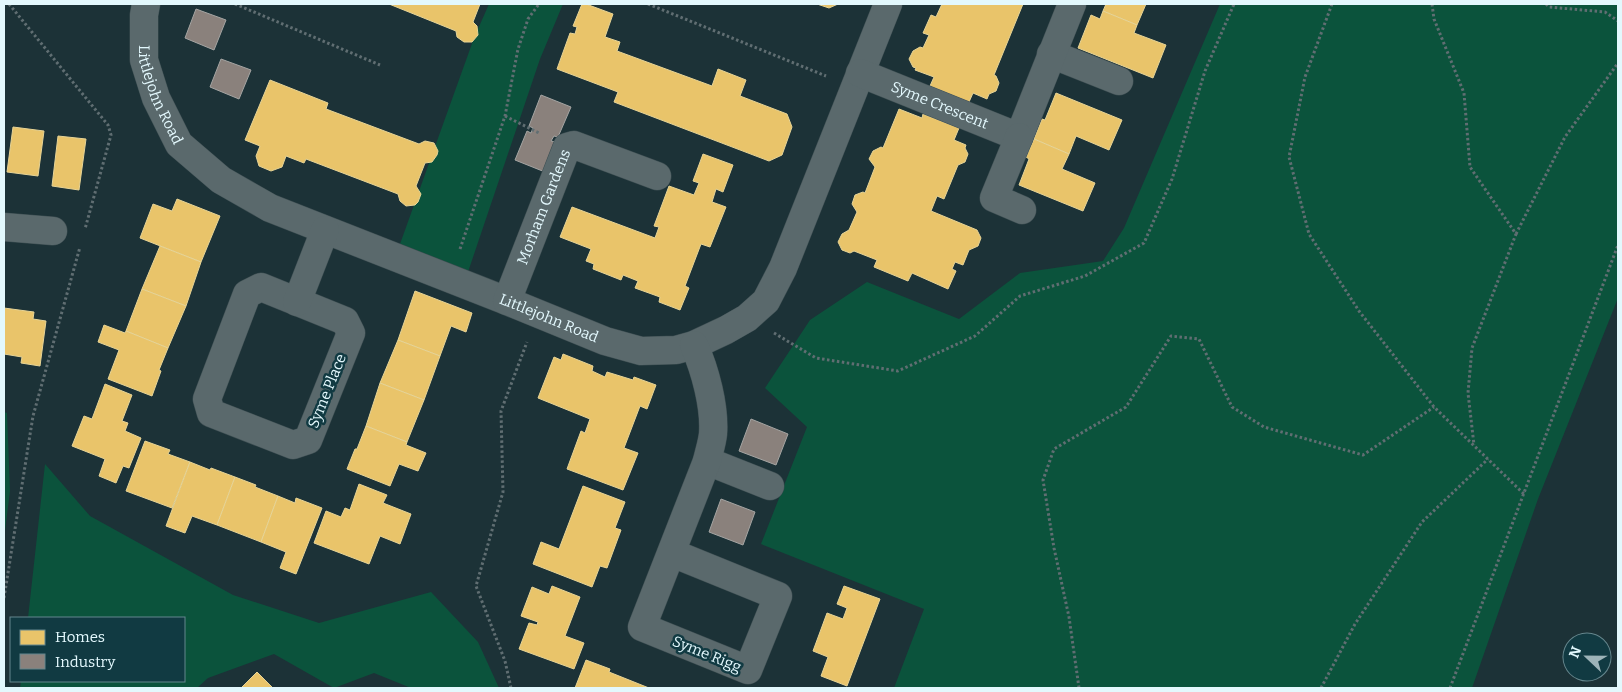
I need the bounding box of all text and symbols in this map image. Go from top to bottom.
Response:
street label: Littlejohn Road [135,45,187,147]
street label: Syme Crescent [888,77,992,133]
street label: Morham Gardens [513,147,574,267]
street label: Littlejohn Road [497,290,601,346]
street label: Syme Place [304,351,350,431]
legend [10,617,185,682]
text: Homes [55,628,105,646]
street label: Syme Rigg [670,632,744,676]
north arrow [1562,632,1612,682]
text: N [1566,644,1585,661]
text: Industry [55,653,115,671]

